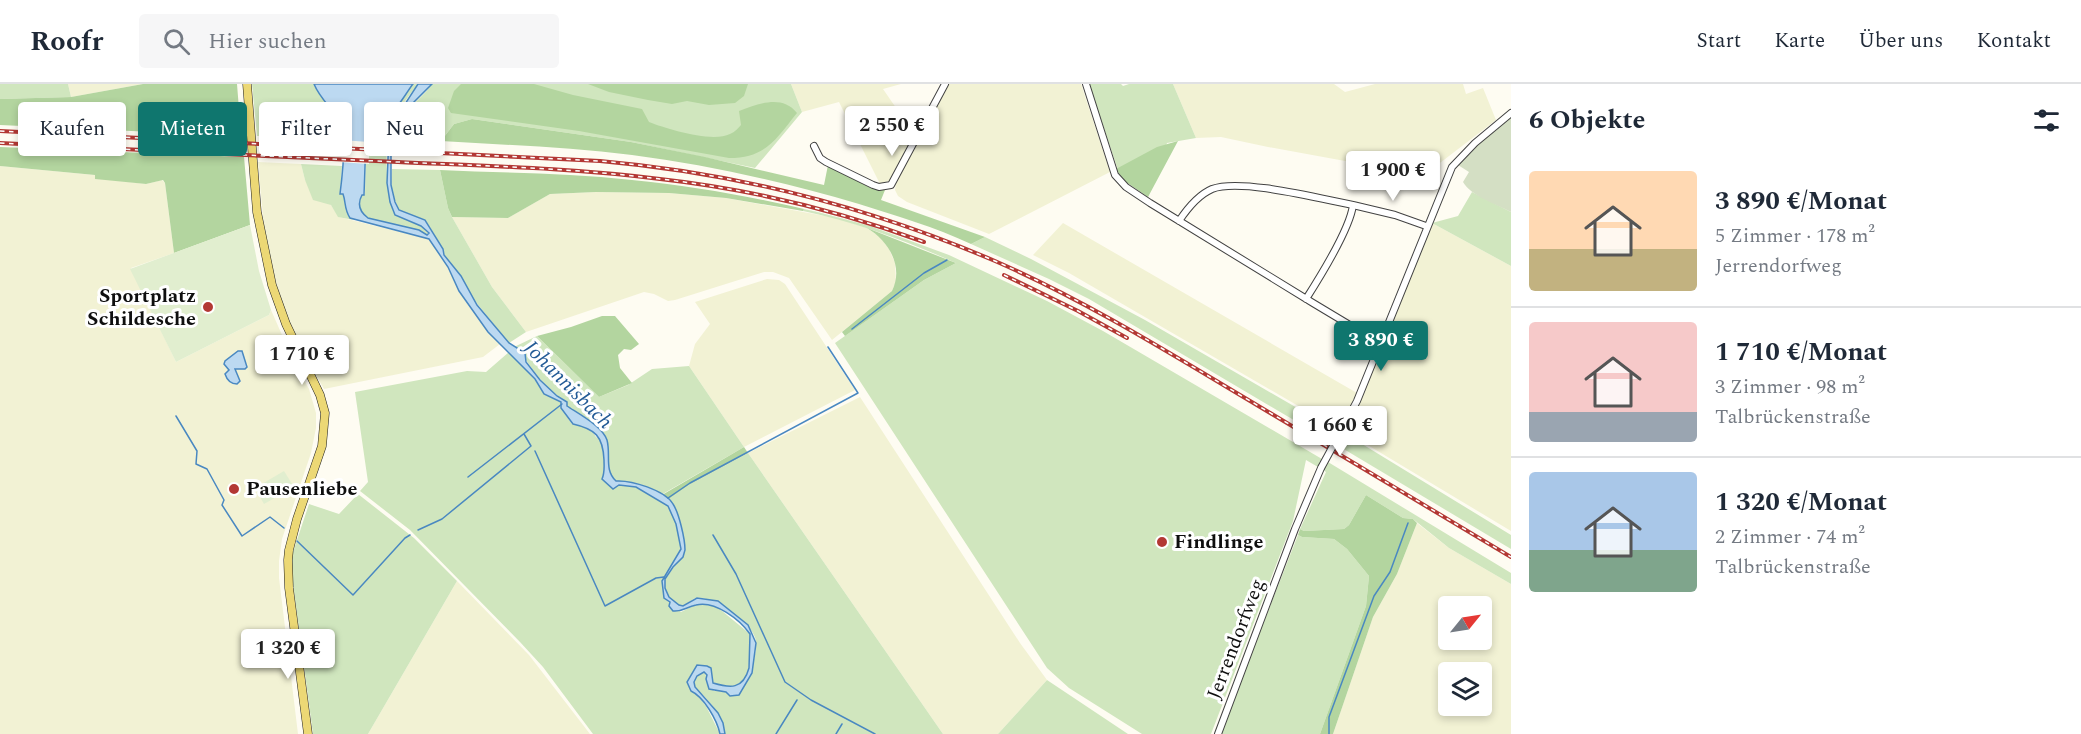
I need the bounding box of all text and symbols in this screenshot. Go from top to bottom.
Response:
search box [139,14,559,68]
text: Roofr [30,20,103,63]
icon: search [160,25,193,58]
text: Hier suchen [208,25,327,58]
text: Start [1696,25,1741,57]
text: Karte [1774,25,1825,57]
text: Über uns [1858,25,1943,57]
text: Kontakt [1976,25,2051,57]
text: 6 Objekte [1529,100,1645,140]
chip: Kaufen [18,102,126,156]
chip: Mieten [138,102,247,156]
chip: Filter [259,102,352,156]
chip: Neu [364,102,445,156]
icon: filters [2030,104,2063,137]
pin: 2 550 € [837,106,947,157]
text: 2 550 € [859,110,925,140]
pin: 1 900 € [1338,151,1448,202]
text: 1 900 € [1360,155,1426,185]
text: 3 890 €/Monat [1715,181,1887,221]
icon: home [1577,195,1649,267]
text: 5 Zimmer · 178 m² [1715,221,1875,251]
text: Jerrendorfweg [1715,251,1842,281]
place label: Sportplatz Schildesche [87,281,196,334]
marker: Sportplatz Schildesche [201,300,215,314]
pin: 3 890 € [1326,321,1436,372]
text: 3 890 € [1348,325,1414,355]
water label: Johannisbach [515,332,620,437]
text: 1 710 €/Monat [1715,332,1887,372]
pin: 1 710 € [247,335,357,386]
text: 1 710 € [269,339,335,369]
icon: home [1577,346,1649,418]
text: 3 Zimmer · 98 m² [1715,372,1865,402]
text: Talbrückenstraße [1715,402,1871,432]
pin: 1 660 € [1285,406,1395,457]
text: 1 660 € [1307,410,1373,440]
place label: Pausenliebe [246,474,357,504]
marker: Pausenliebe [227,482,241,496]
text: 1 320 €/Monat [1715,482,1887,522]
icon: home [1577,496,1649,568]
text: 2 Zimmer · 74 m² [1715,522,1865,552]
place label: Findlinge [1174,527,1263,557]
marker: Findlinge [1155,535,1169,549]
text: Talbrückenstraße [1715,552,1871,582]
street label: Jerrendorfweg [1199,574,1273,704]
north arrow [1438,596,1492,650]
map controls [1438,596,1492,716]
pin: 1 320 € [233,629,343,680]
text: 1 320 € [255,633,321,663]
button: layers [1438,662,1492,716]

